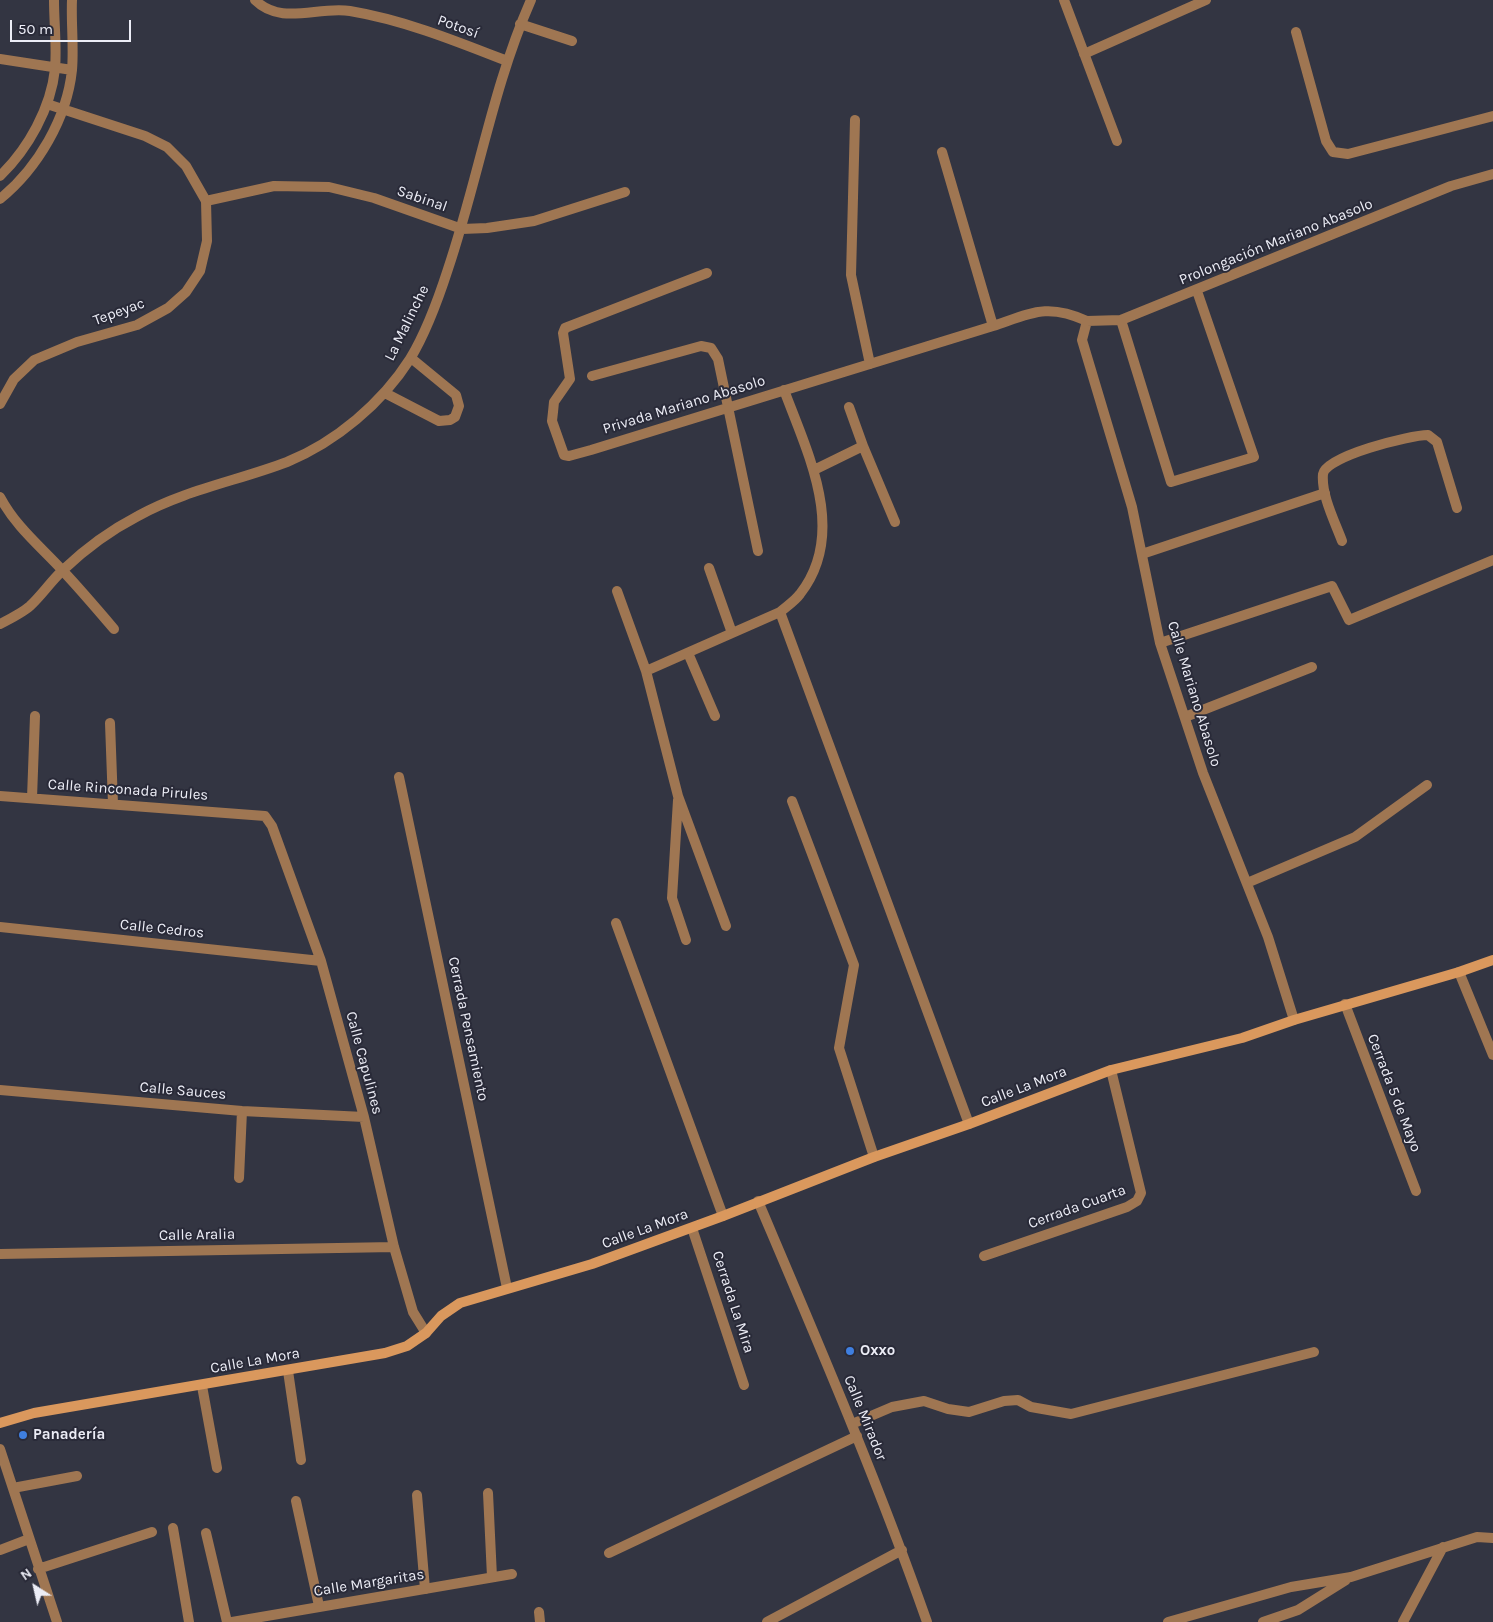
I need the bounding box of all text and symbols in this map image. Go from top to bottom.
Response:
scale bar [12,10,134,42]
street label: Potosí [435,11,481,43]
text: 50 m [18,20,53,38]
street label: Sabinal [394,182,450,216]
street label: Prolongación Mariano Abasolo [1177,195,1375,289]
street label: La Malinche [381,282,433,364]
street label: Tepeyac [91,294,147,330]
street label: Privada Mariano Abasolo [601,372,767,438]
street label: Calle Mariano Abasolo [1163,619,1225,769]
street label: Calle Rinconada Pirules [47,775,209,805]
street label: Calle Cedros [119,916,205,942]
street label: Cerrada Pensamiento [444,955,492,1103]
street label: Calle Capulines [342,1010,386,1116]
street label: Cerrada 5 de Mayo [1363,1031,1425,1155]
street label: Calle La Mora [979,1062,1069,1112]
street label: Calle Sauces [139,1078,227,1104]
street label: Cerrada Cuarta [1026,1181,1128,1233]
street label: Calle La Mora [599,1205,691,1253]
street label: Calle Aralia [159,1225,235,1245]
street label: Cerrada La Mira [708,1249,758,1355]
place label: Oxxo [860,1342,895,1360]
street label: Calle La Mora [209,1344,301,1378]
marker: Oxxo [844,1345,856,1357]
street label: Calle Mirador [840,1373,890,1463]
place label: Panadería [33,1426,105,1444]
marker: Panadería [17,1429,29,1441]
north arrow [10,1562,60,1612]
text: N [17,1564,35,1584]
street label: Calle Margaritas [312,1565,426,1601]

